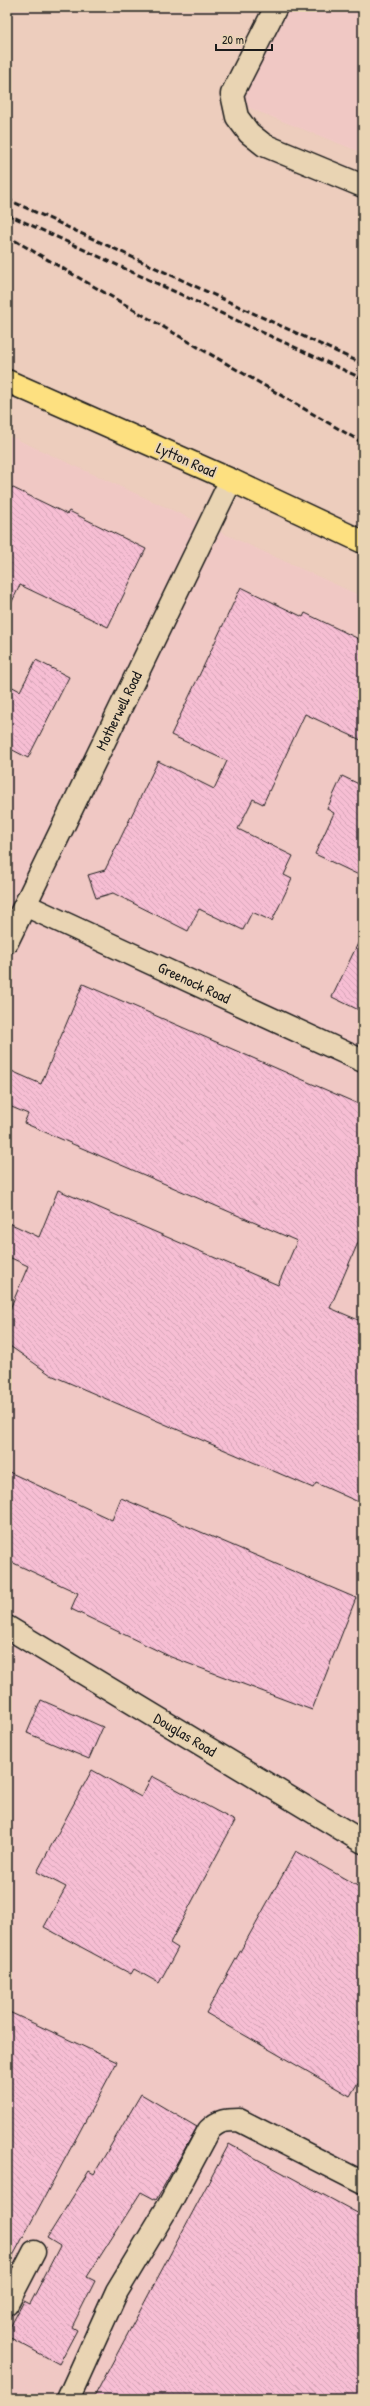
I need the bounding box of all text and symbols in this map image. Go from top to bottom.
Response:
scale bar [216,26,272,52]
text: 20 m [222,31,244,48]
street label: Lytton Road [153,437,219,482]
street label: Motherwell Road [90,668,147,754]
street label: Greenock Road [155,957,234,1009]
street label: Douglas Road [150,1708,221,1762]

